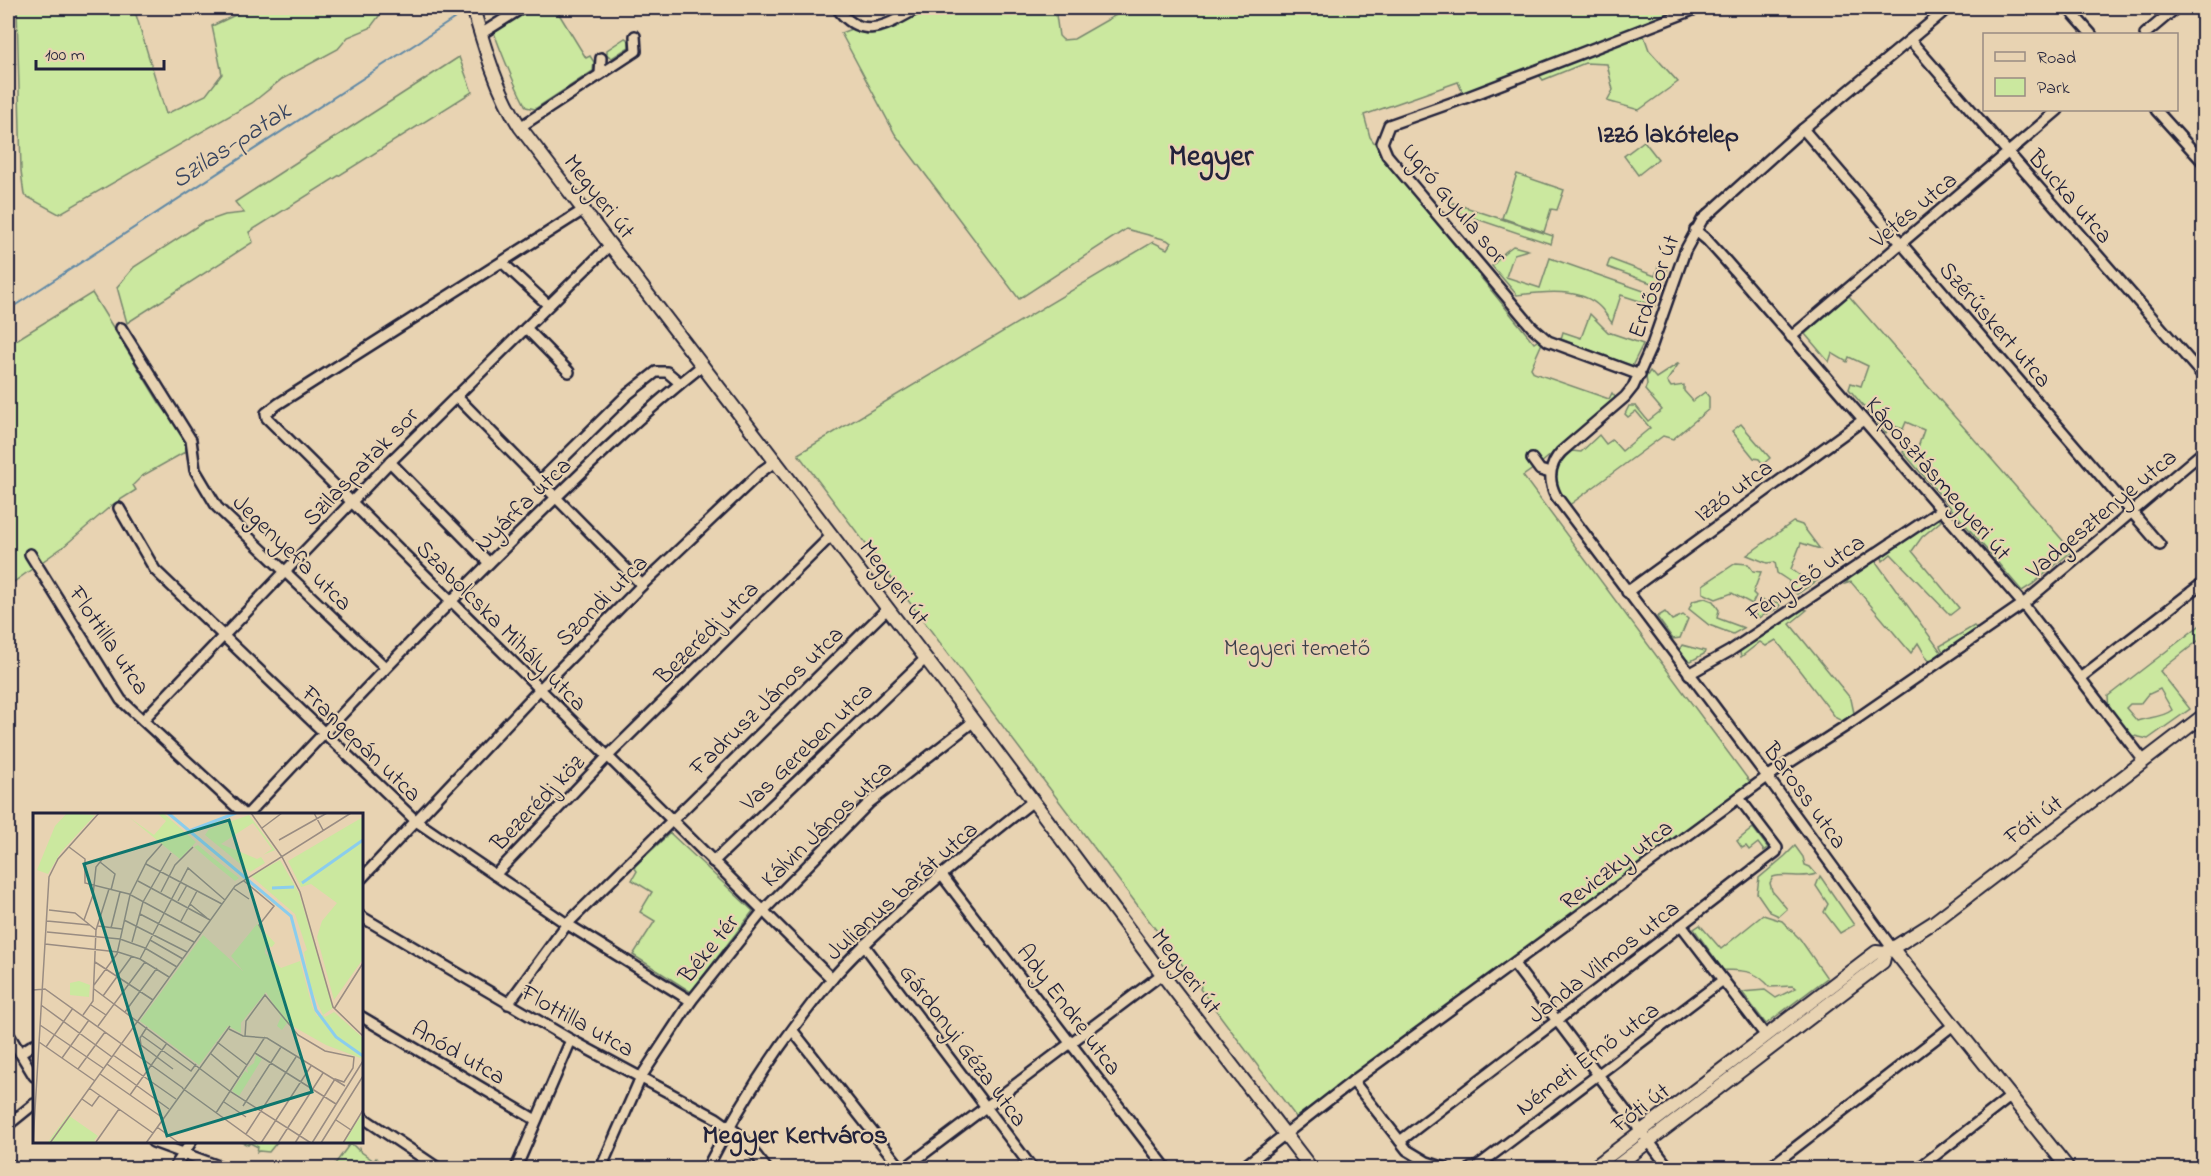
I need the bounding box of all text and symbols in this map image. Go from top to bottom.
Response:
scale bar [36,33,164,71]
legend [1983,33,2178,111]
text: 100 m [45,43,85,69]
text: Road [2037,46,2076,72]
text: Park [2037,76,2070,102]
water label: Szilas-patak [164,93,300,199]
district label: Izzó lakótelep [1597,117,1739,155]
district label: Megyer [1169,136,1254,181]
street label: Ugró Gyula sor [1391,136,1515,274]
street label: Bucka utca [2017,142,2120,253]
street label: Megyeri út [553,147,643,248]
street label: Vetés utca [1863,164,1966,259]
street label: Erdősor út [1620,230,1690,343]
street label: Szérűskert utca [1929,255,2059,397]
street label: Káposztásmegyeri út [1855,390,2018,570]
street label: Szilaspatak sor [295,400,428,536]
street label: Vadgesztenye utca [2019,441,2186,590]
street label: Nyárfa utca [467,450,581,562]
street label: Izzó utca [1688,452,1781,533]
street label: Jegenyefa utca [223,487,359,621]
street label: Fénycső utca [1739,526,1873,633]
street label: Szabolcska Mihály utca [406,533,594,721]
street label: Megyeri út [848,533,937,634]
street label: Szondi utca [548,547,657,656]
street label: Bezerédj utca [647,573,768,695]
street label: Flottilla utca [58,579,157,703]
street label: Fadrusz János utca [682,619,853,786]
park label: Megyeri temető [1224,632,1370,668]
street label: Vas Gereben utca [733,675,882,821]
street label: Frangepán utca [291,677,428,811]
street label: Baross utca [1753,735,1855,857]
street label: Bezerédj köz [483,747,595,861]
street label: Kálvin János utca [754,753,901,897]
street label: Fóti út [1997,787,2071,855]
street label: Reviczky utca [1554,812,1682,921]
inset map [33,813,363,1143]
street label: Julianus barát utca [819,814,987,970]
street label: Janda Vilmos utca [1521,892,1688,1034]
street label: Béke tér [670,907,749,993]
street label: Megyeri út [1140,922,1229,1023]
street label: Ady Endre utca [1006,937,1129,1084]
street label: Gárdonyi Géza utca [888,958,1035,1136]
street label: Flottilla utca [513,976,640,1068]
street label: Németi Ernő utca [1509,994,1668,1126]
street label: Anód utca [404,1013,511,1095]
street label: Fóti út [1604,1075,1678,1143]
district label: Megyer Kertváros [702,1117,888,1157]

